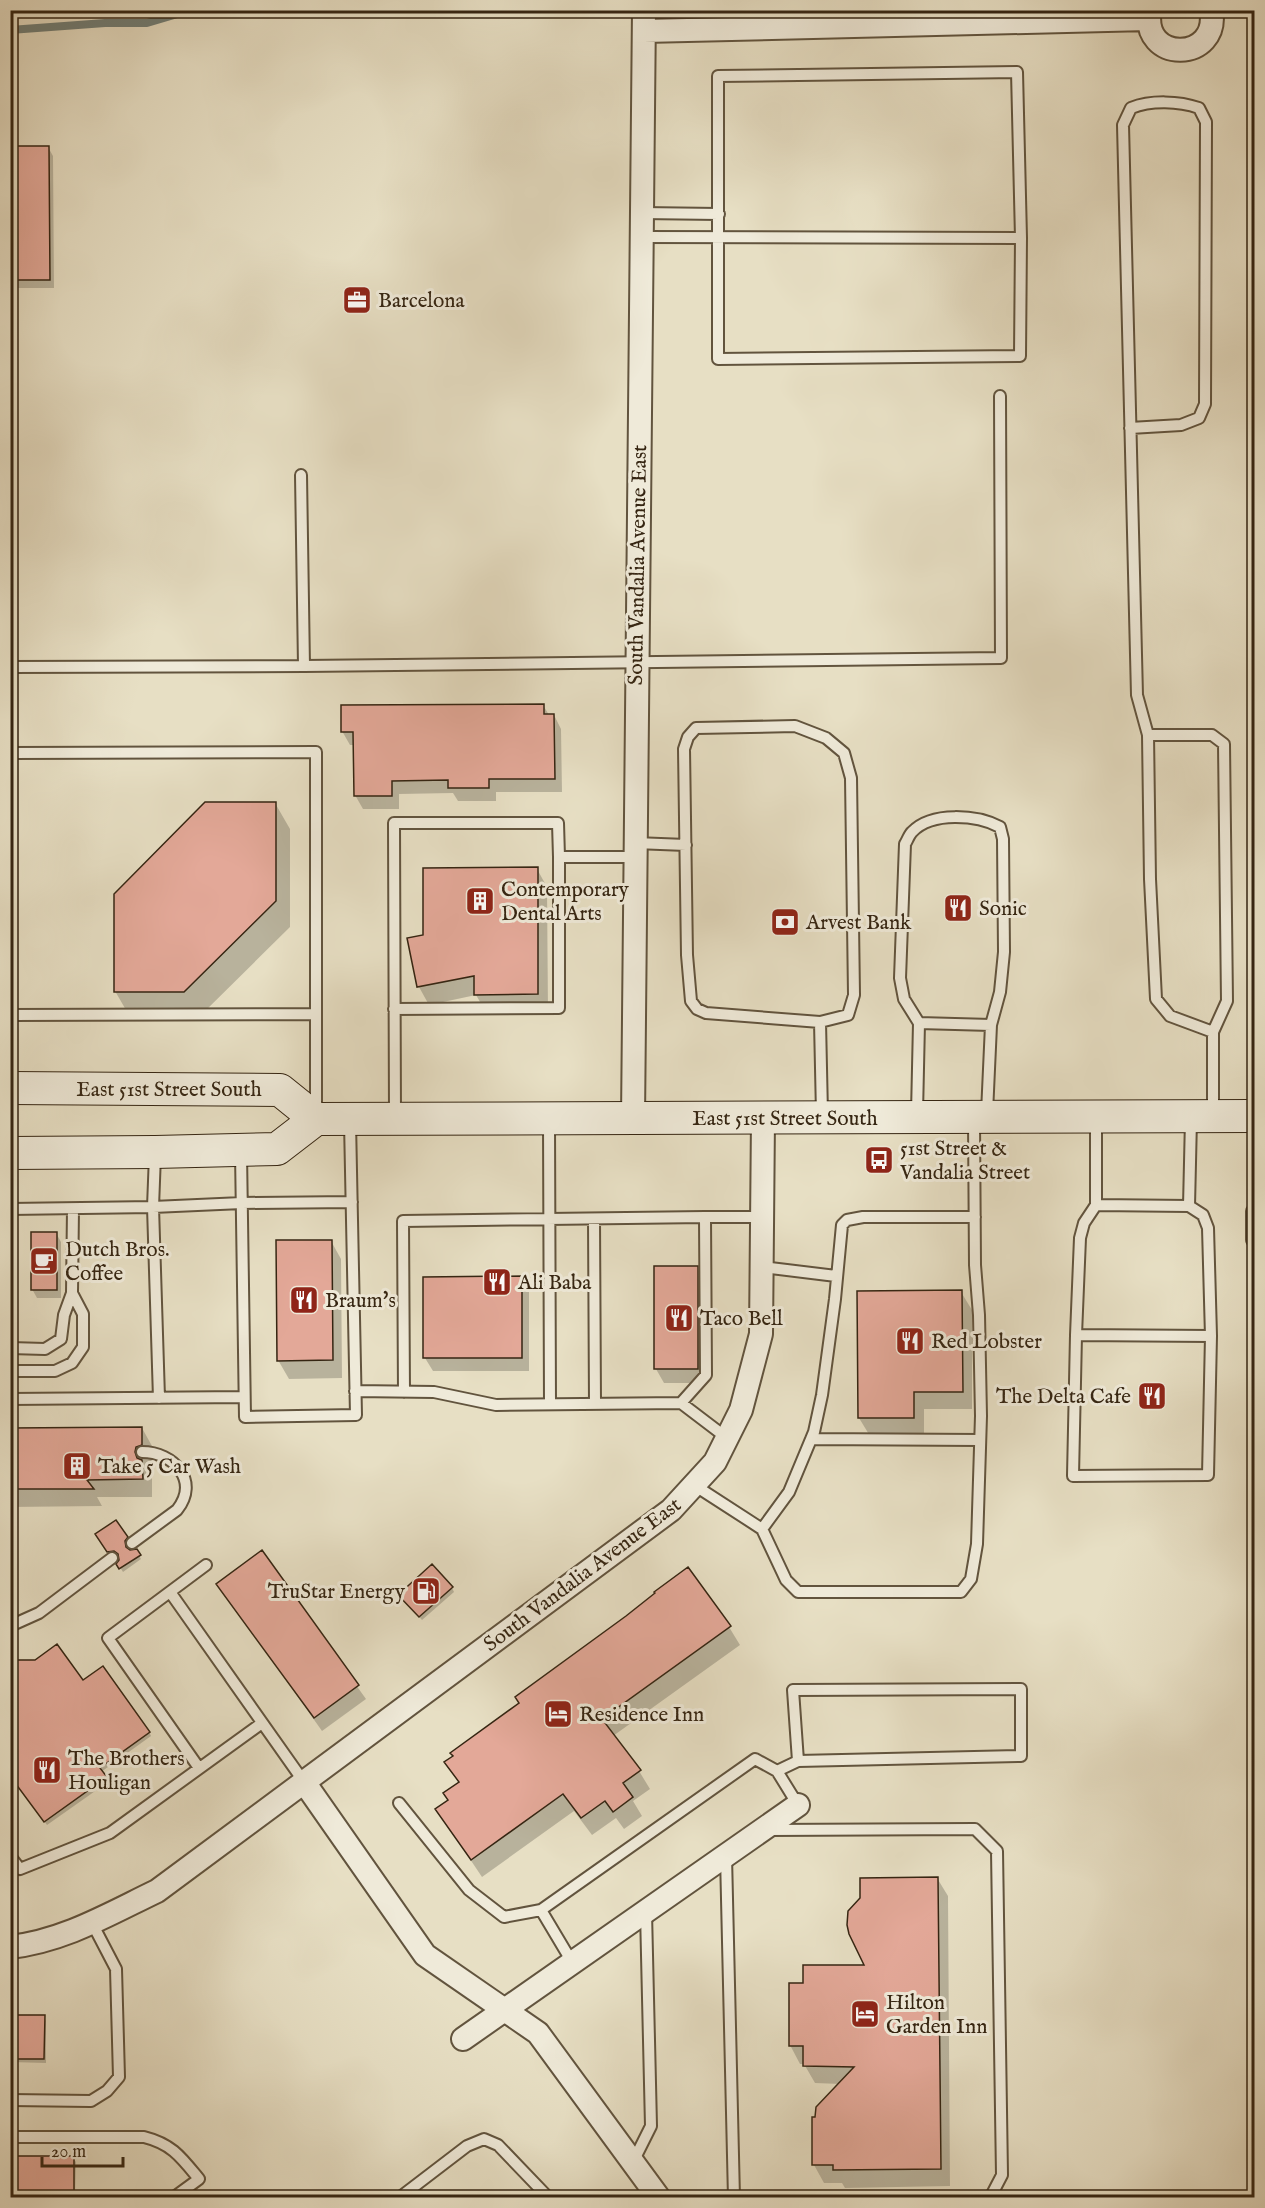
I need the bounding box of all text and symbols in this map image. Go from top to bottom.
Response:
office icon: Barcelona [341,284,373,316]
place label: Barcelona [378,288,465,315]
street label: South Vandalia Avenue East [623,444,654,686]
place label: Contemporary Dental Arts [501,877,630,928]
building icon: Contemporary Dental Arts [464,885,496,917]
restaurant icon: Sonic [942,892,974,924]
place label: Sonic [979,896,1027,923]
bank icon: Arvest Bank [769,906,801,938]
place label: Arvest Bank [805,910,912,937]
street label: East 51st Street South [76,1077,262,1104]
street label: East 51st Street South [692,1106,878,1133]
place label: 51st Street & Vandalia Street [899,1136,1030,1187]
bus stop icon: 51st Street & Vandalia Street [863,1144,895,1176]
place label: Dutch Bros. Coffee [65,1237,170,1288]
cafe icon: Dutch Bros. Coffee [28,1245,60,1277]
restaurant icon: Ali Baba [481,1266,513,1298]
place label: Ali Baba [517,1270,592,1297]
restaurant icon: Braum's [288,1284,320,1316]
place label: Braum's [325,1288,396,1315]
restaurant icon: Taco Bell [663,1302,695,1334]
place label: Taco Bell [700,1306,783,1333]
restaurant icon: Red Lobster [894,1325,926,1357]
place label: Red Lobster [931,1329,1042,1356]
restaurant icon: The Delta Cafe [1136,1380,1168,1412]
place label: The Delta Cafe [996,1384,1131,1411]
building icon: Take 5 Car Wash [61,1450,93,1482]
place label: Take 5 Car Wash [98,1454,241,1481]
street label: South Vandalia Avenue East [479,1492,687,1658]
fuel station icon: TruStar Energy [410,1575,442,1607]
place label: TruStar Energy [268,1579,406,1606]
hotel icon: Residence Inn [542,1698,574,1730]
place label: Residence Inn [579,1702,704,1729]
place label: The Brothers Houligan [68,1746,185,1797]
restaurant icon: The Brothers Houligan [31,1754,63,1786]
place label: Hilton Garden Inn [886,1990,988,2041]
hotel icon: Hilton Garden Inn [849,1998,881,2030]
scale bar [42,2130,123,2168]
text: 20 m [51,2141,86,2164]

